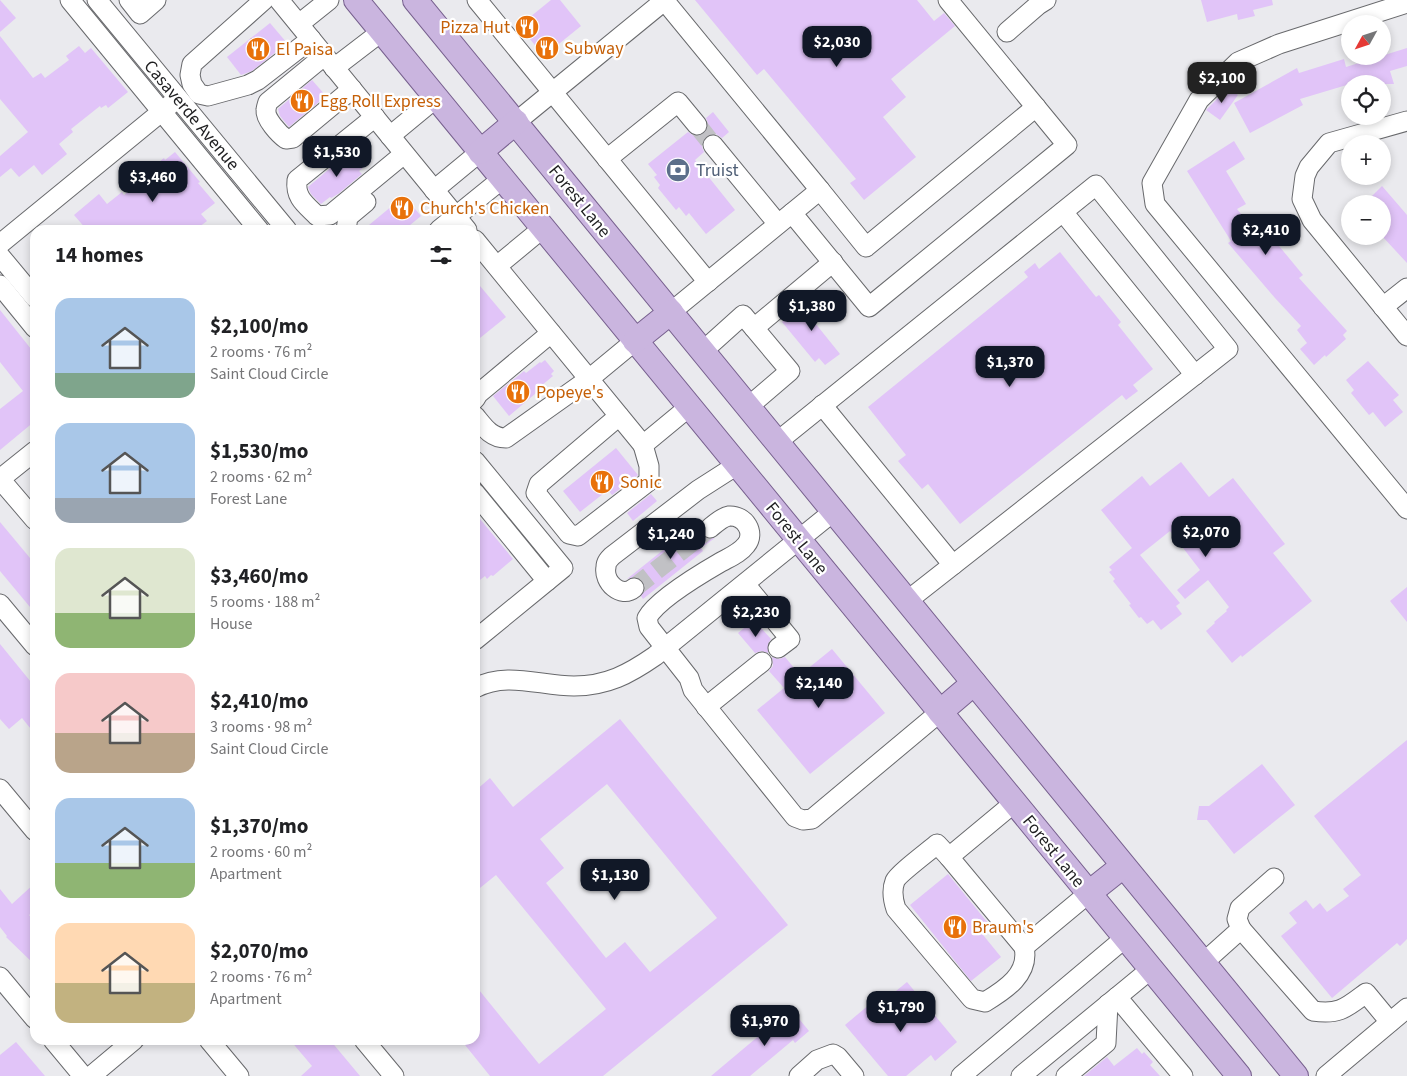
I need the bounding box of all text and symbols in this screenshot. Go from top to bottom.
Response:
restaurant icon: Pizza Hut [514,14,540,40]
place label: Pizza Hut [440,15,510,40]
north arrow [1341,15,1391,65]
map controls [1341,15,1391,245]
pin: $2,030 [796,26,878,68]
text: $2,030 [813,31,861,53]
restaurant icon: Subway [534,35,560,61]
restaurant icon: El Paisa [245,36,271,62]
place label: Subway [564,36,624,61]
place label: El Paisa [276,37,333,62]
street label: Casaverde Avenue [138,55,245,176]
pin: $2,100 [1181,62,1263,104]
text: $2,100 [1198,67,1246,89]
button: locate [1341,75,1391,125]
restaurant icon: Egg Roll Express [289,88,315,114]
place label: Egg Roll Express [320,89,441,114]
button: + [1341,135,1391,185]
pin: $1,530 [296,136,378,178]
text: $1,530 [313,141,361,163]
bank icon: Truist [665,157,691,183]
place label: Truist [696,158,739,183]
pin: $3,460 [112,160,194,203]
street label: Forest Lane [543,160,617,243]
text: $3,460 [129,166,177,188]
restaurant icon: Church's Chicken [389,195,415,221]
button: − [1341,195,1391,245]
place label: Church's Chicken [420,196,549,221]
pin: $2,410 [1225,214,1307,256]
text: $2,410 [1242,219,1290,241]
text: 14 homes [55,240,143,270]
icon: filters [427,241,455,269]
pin: $1,380 [771,290,853,332]
text: $1,380 [788,295,836,317]
text: $2,100/mo [210,311,309,341]
icon: home [95,318,155,378]
text: 2 rooms · 76 m² [210,341,312,363]
pin: $1,370 [969,346,1051,388]
text: $1,370 [986,351,1034,373]
text: Saint Cloud Circle [210,363,328,385]
restaurant icon: Popeye's [505,379,531,405]
place label: Popeye's [536,380,603,405]
text: $1,530/mo [210,436,309,466]
icon: home [95,443,155,503]
text: 2 rooms · 62 m² [210,466,312,488]
restaurant icon: Sonic [589,469,615,495]
place label: Sonic [620,470,662,495]
text: Forest Lane [210,488,287,510]
street label: Forest Lane [760,497,834,580]
pin: $2,070 [1165,516,1247,558]
pin: $1,240 [630,518,712,560]
text: $2,070 [1182,521,1230,543]
text: $1,240 [647,523,695,545]
text: $3,460/mo [210,561,309,591]
icon: home [95,568,155,628]
text: 5 rooms · 188 m² [210,591,320,613]
pin: $2,230 [715,596,797,638]
text: $2,230 [732,601,780,623]
text: House [210,613,252,635]
pin: $2,140 [778,666,860,709]
text: $2,140 [795,672,843,694]
text: $2,410/mo [210,686,309,716]
icon: home [95,693,155,753]
text: 3 rooms · 98 m² [210,716,312,738]
text: Saint Cloud Circle [210,738,328,760]
street label: Forest Lane [1017,810,1091,893]
text: $1,370/mo [210,811,309,841]
icon: home [95,818,155,878]
text: 2 rooms · 60 m² [210,841,312,863]
pin: $1,130 [574,858,656,901]
text: Apartment [210,863,282,885]
text: $1,130 [591,864,639,886]
restaurant icon: Braum's [942,914,968,940]
place label: Braum's [972,915,1034,940]
text: $2,070/mo [210,936,309,966]
icon: home [95,943,155,1003]
text: 2 rooms · 76 m² [210,966,312,988]
text: Apartment [210,988,282,1010]
pin: $1,790 [860,990,942,1033]
text: $1,790 [877,996,925,1018]
pin: $1,970 [724,1004,806,1047]
text: $1,970 [741,1010,789,1032]

